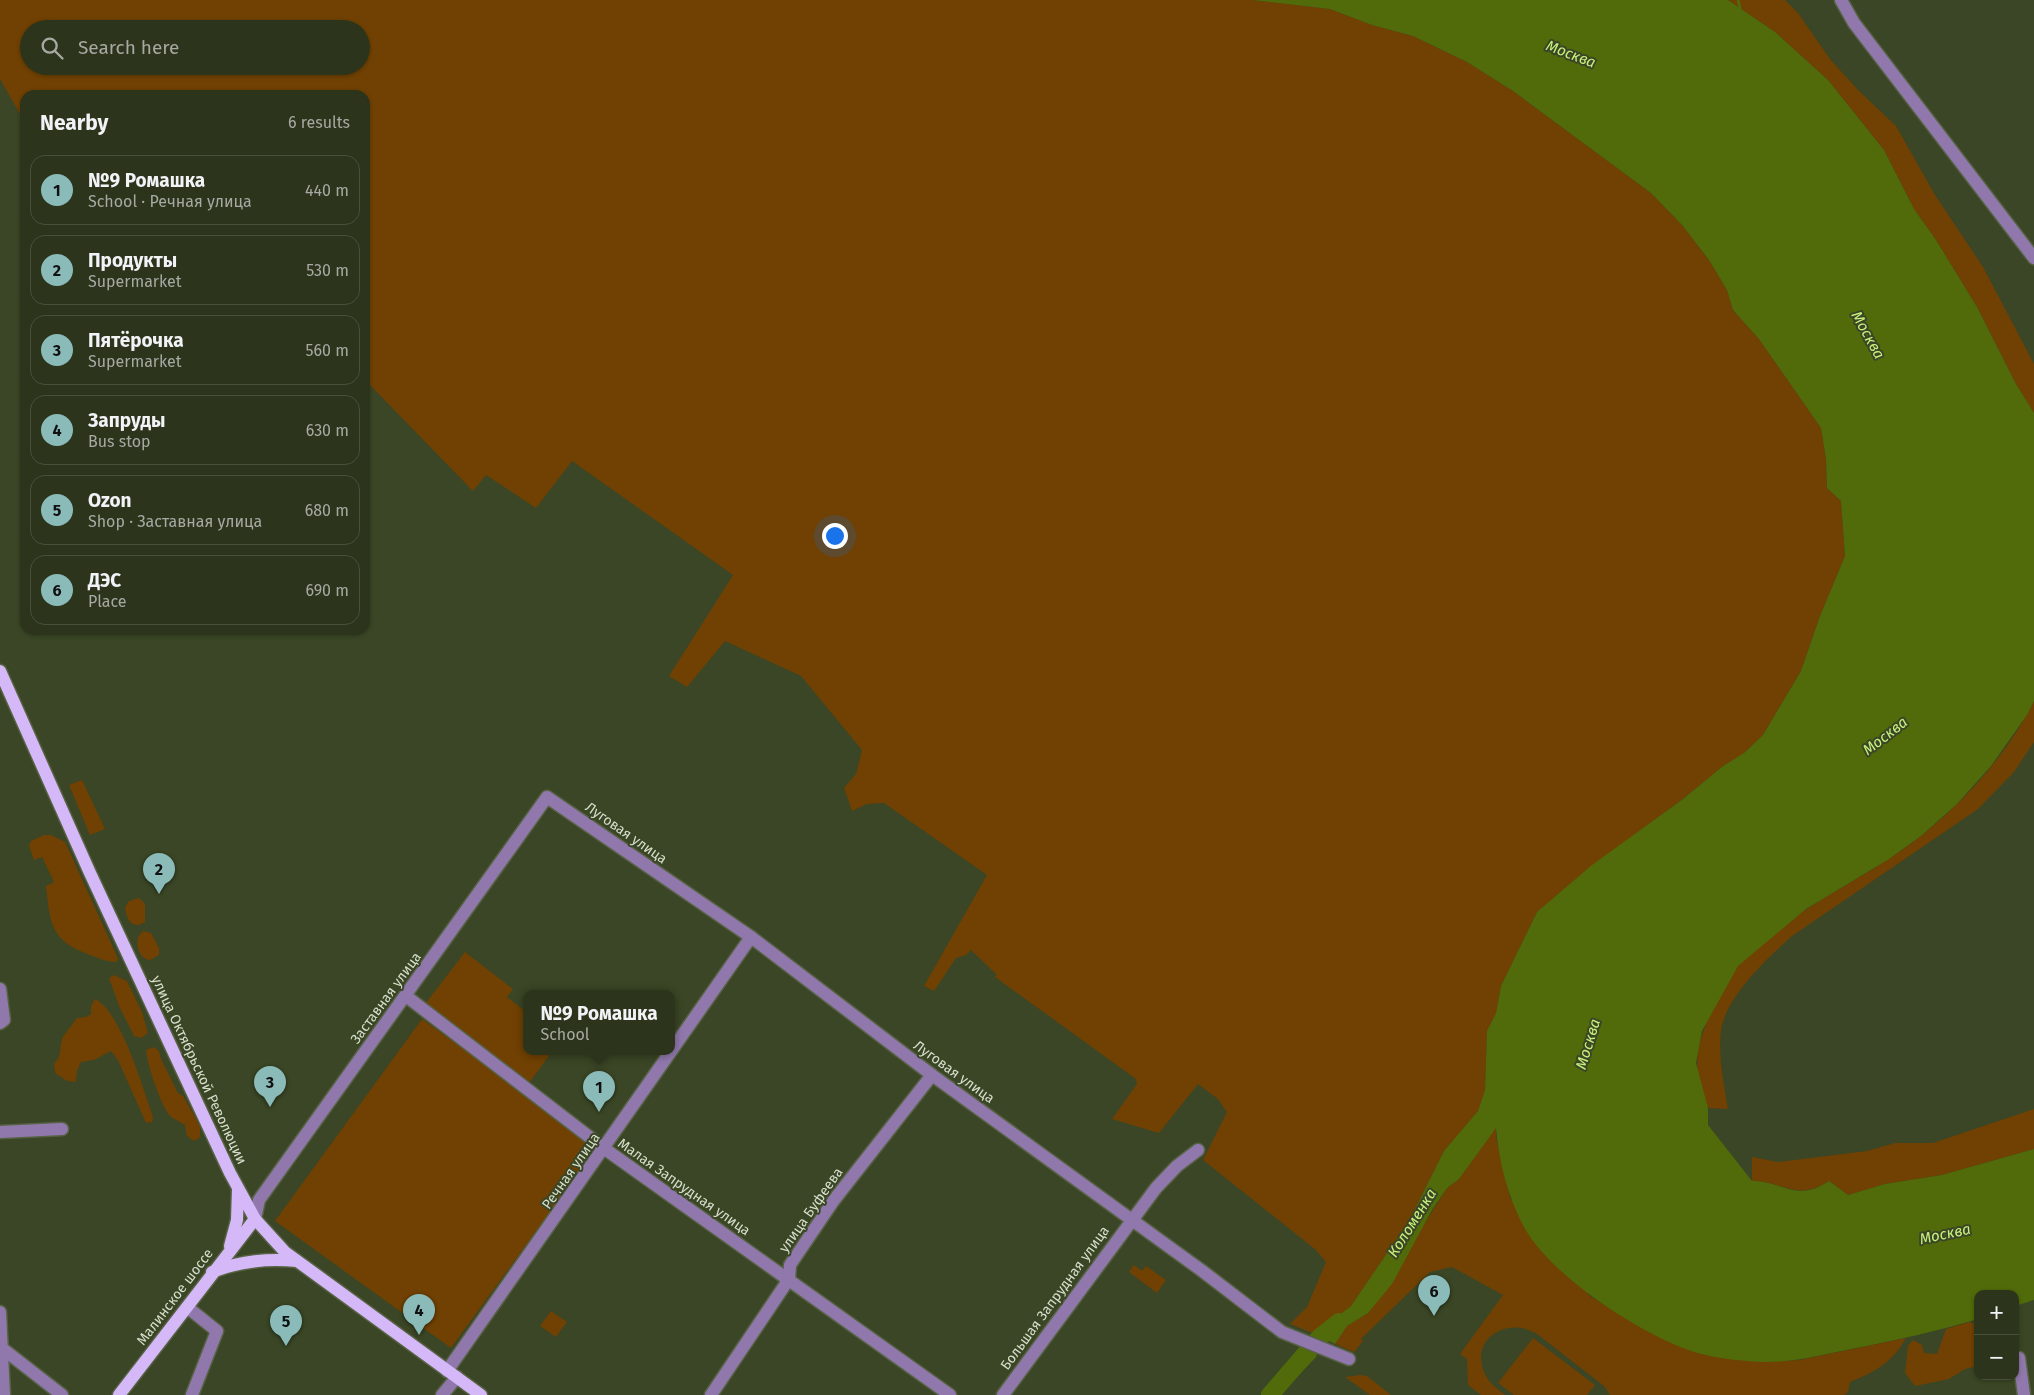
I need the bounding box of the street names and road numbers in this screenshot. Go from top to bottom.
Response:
street label: Луговая улица [582,799,670,867]
street label: Заставная улица [347,949,425,1047]
street label: улица Октябрьской Революции [148,973,250,1167]
street label: Луговая улица [910,1037,998,1107]
street label: Речная улица [538,1129,604,1213]
street label: Малая Запрудная улица [614,1135,754,1239]
street label: улица Буфеева [775,1164,847,1256]
street label: Большая Запрудная улица [997,1223,1113,1373]
street label: Малинское шоссе [133,1245,217,1349]

